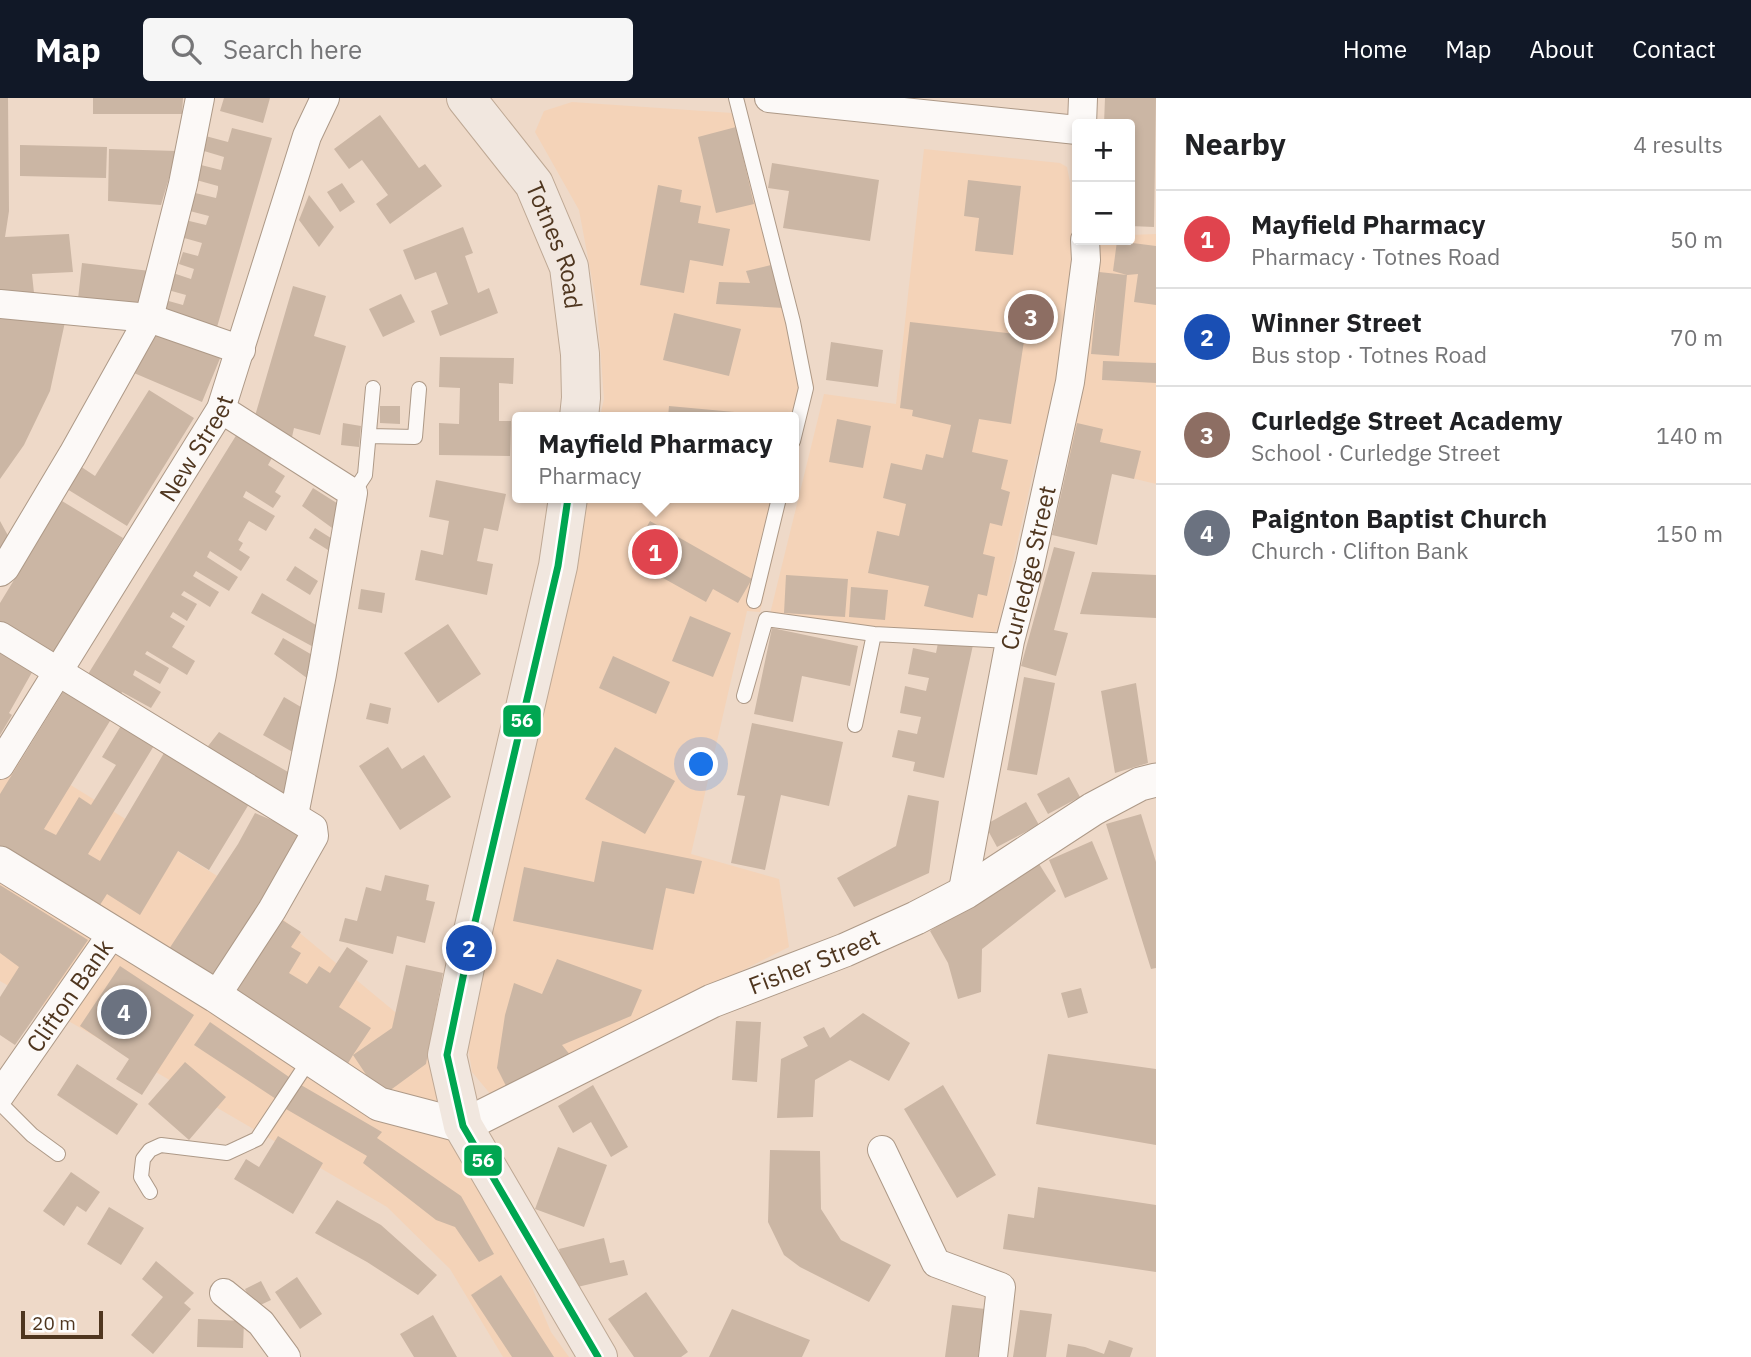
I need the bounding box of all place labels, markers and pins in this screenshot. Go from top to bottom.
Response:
pin: 3 [1008,291,1054,343]
pin: 1 [632,526,678,578]
pin: 2 [446,922,492,974]
pin: 4 [101,986,147,1038]

